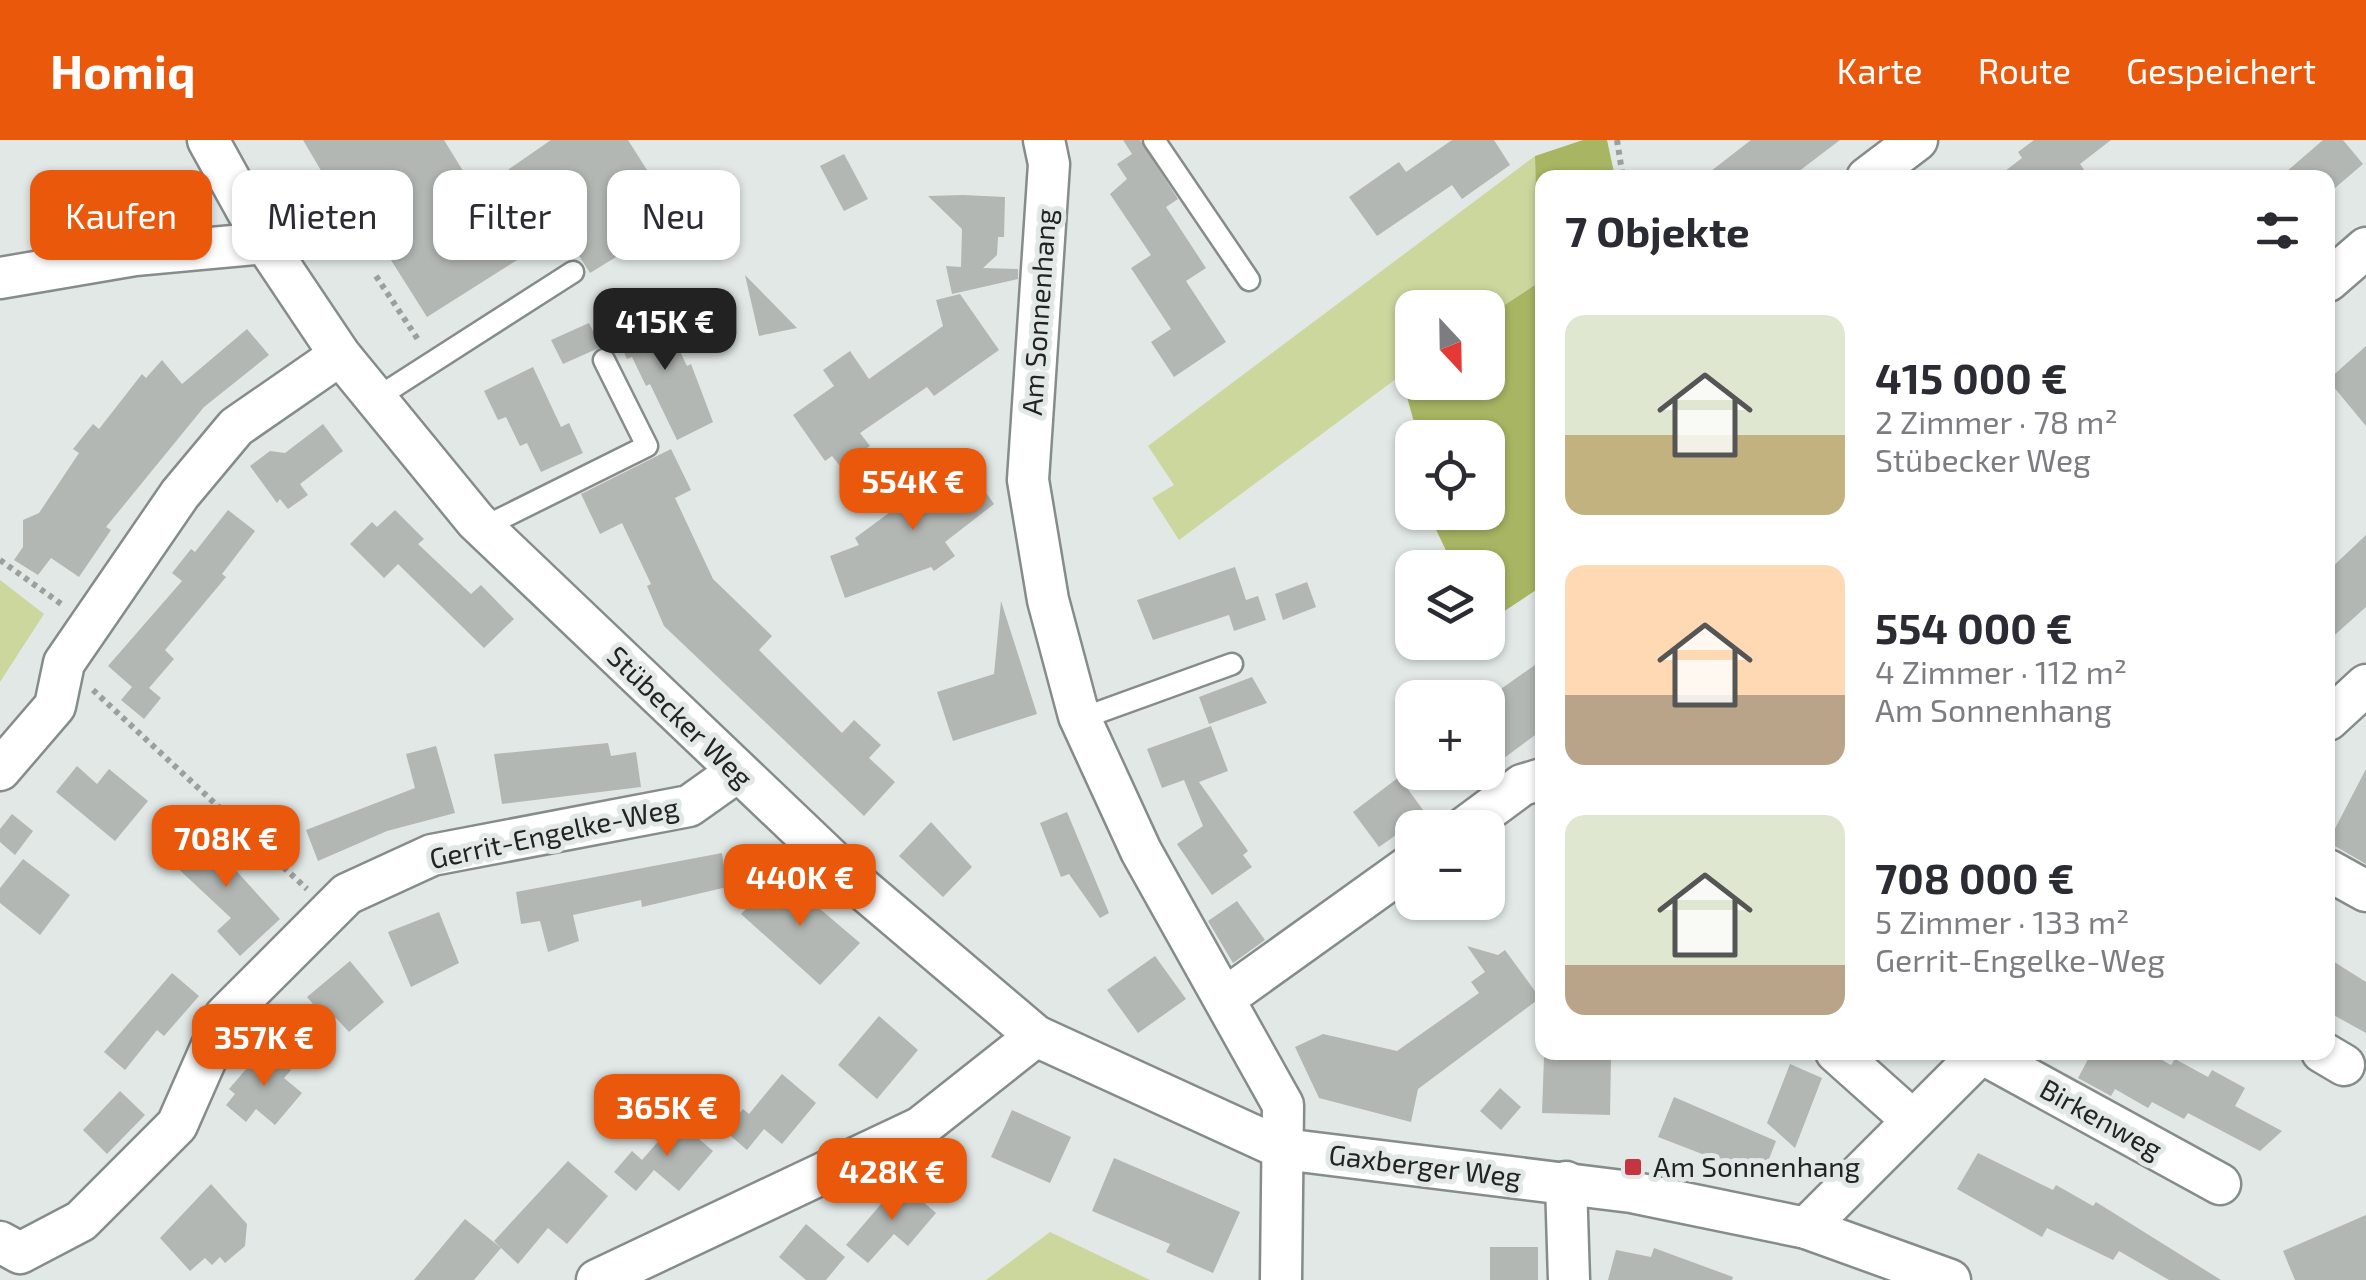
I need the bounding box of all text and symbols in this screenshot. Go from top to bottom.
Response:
text: Homiq [50,41,196,99]
text: Karte [1837,49,1923,91]
text: Route [1978,49,2071,91]
text: Gespeichert [2126,49,2316,91]
chip: Kaufen [30,170,212,260]
chip: Mieten [232,170,413,260]
chip: Filter [433,170,587,260]
chip: Neu [607,170,740,260]
icon: filters [2250,203,2305,258]
text: 7 Objekte [1565,205,1750,255]
street label: Am Sonnenhang [1014,207,1062,416]
pin: 415K € [584,288,746,373]
north arrow [1395,290,1505,400]
map controls [1395,290,1505,920]
text: 415K € [615,301,715,339]
text: 415 000 € [1875,352,2068,402]
icon: home [1645,355,1765,475]
text: 2 Zimmer · 78 m² [1875,402,2118,440]
button: locate [1395,420,1505,530]
text: Stübecker Weg [1875,440,2091,478]
pin: 554K € [832,448,994,533]
text: 554K € [861,461,965,499]
button: layers [1395,550,1505,660]
text: 554 000 € [1875,602,2073,652]
icon: home [1645,605,1765,725]
street label: Stübecker Weg [601,638,761,794]
text: 4 Zimmer · 112 m² [1875,652,2127,690]
button: + [1395,680,1505,790]
text: Am Sonnenhang [1875,690,2112,728]
street label: Gerrit-Engelke-Weg [426,789,682,875]
pin: 708K € [145,805,307,890]
button: − [1395,810,1505,920]
text: 708K € [174,818,278,856]
pin: 440K € [719,844,881,929]
text: 708 000 € [1875,852,2074,902]
icon: home [1645,855,1765,975]
text: 440K € [746,857,854,895]
text: 5 Zimmer · 133 m² [1875,902,2129,940]
text: Gerrit-Engelke-Weg [1875,940,2165,978]
pin: 357K € [183,1004,345,1089]
text: 357K € [214,1017,314,1055]
street label: Birkenweg [2035,1071,2169,1166]
pin: 365K € [586,1074,748,1159]
text: 365K € [616,1087,718,1125]
street label: Gaxberger Weg [1327,1136,1524,1194]
pin: 428K € [811,1138,973,1223]
place label: Am Sonnenhang [1653,1149,1861,1183]
text: 428K € [839,1151,945,1189]
marker: Am Sonnenhang [1622,1156,1644,1178]

